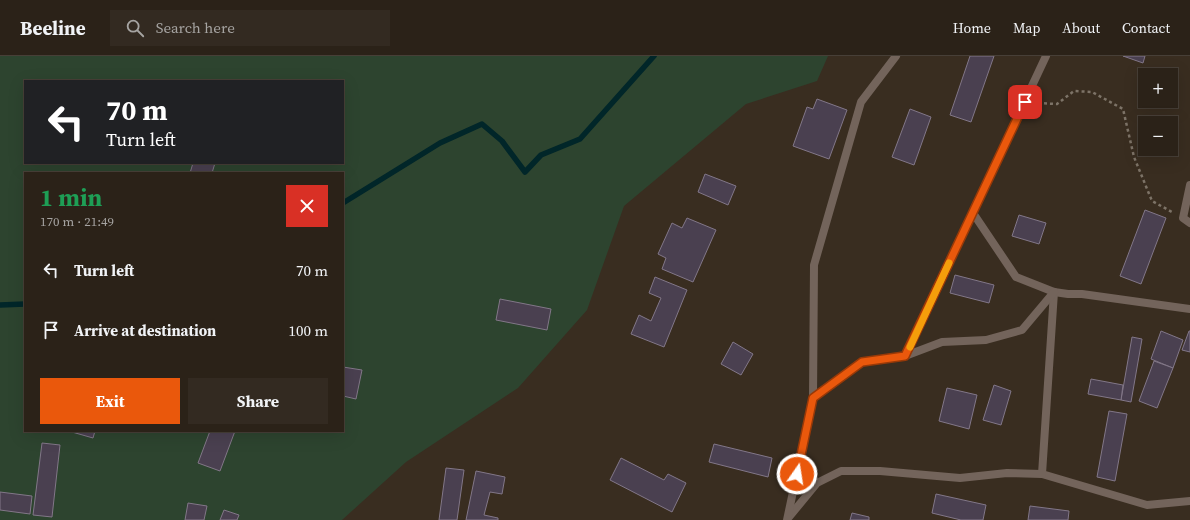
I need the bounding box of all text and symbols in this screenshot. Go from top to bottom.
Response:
search box [110,10,390,46]
text: Beeline [20,15,86,41]
icon: search [124,17,146,39]
text: Search here [156,17,235,38]
text: Home [953,18,991,38]
text: Map [1013,18,1040,38]
text: About [1062,18,1100,38]
text: Contact [1122,18,1170,38]
map controls [1138,68,1178,156]
button: + [1138,68,1178,108]
pin [1008,85,1042,119]
text: 70 m [106,91,168,129]
icon: arrive [1014,91,1036,113]
icon: left [40,96,92,148]
button: − [1138,116,1178,156]
text: Turn left [106,127,176,152]
text: 1 min [40,181,102,214]
button: close [286,185,328,227]
text: 170 m · 21:49 [40,213,114,230]
icon: left [40,259,62,281]
text: Turn left [74,260,134,281]
text: 70 m [296,260,328,281]
icon: arrive [40,319,62,341]
text: Arrive at destination [74,320,216,341]
text: 100 m [288,320,328,341]
button: Exit [40,378,180,424]
button: Share [188,378,328,424]
position arrow [776,453,818,495]

